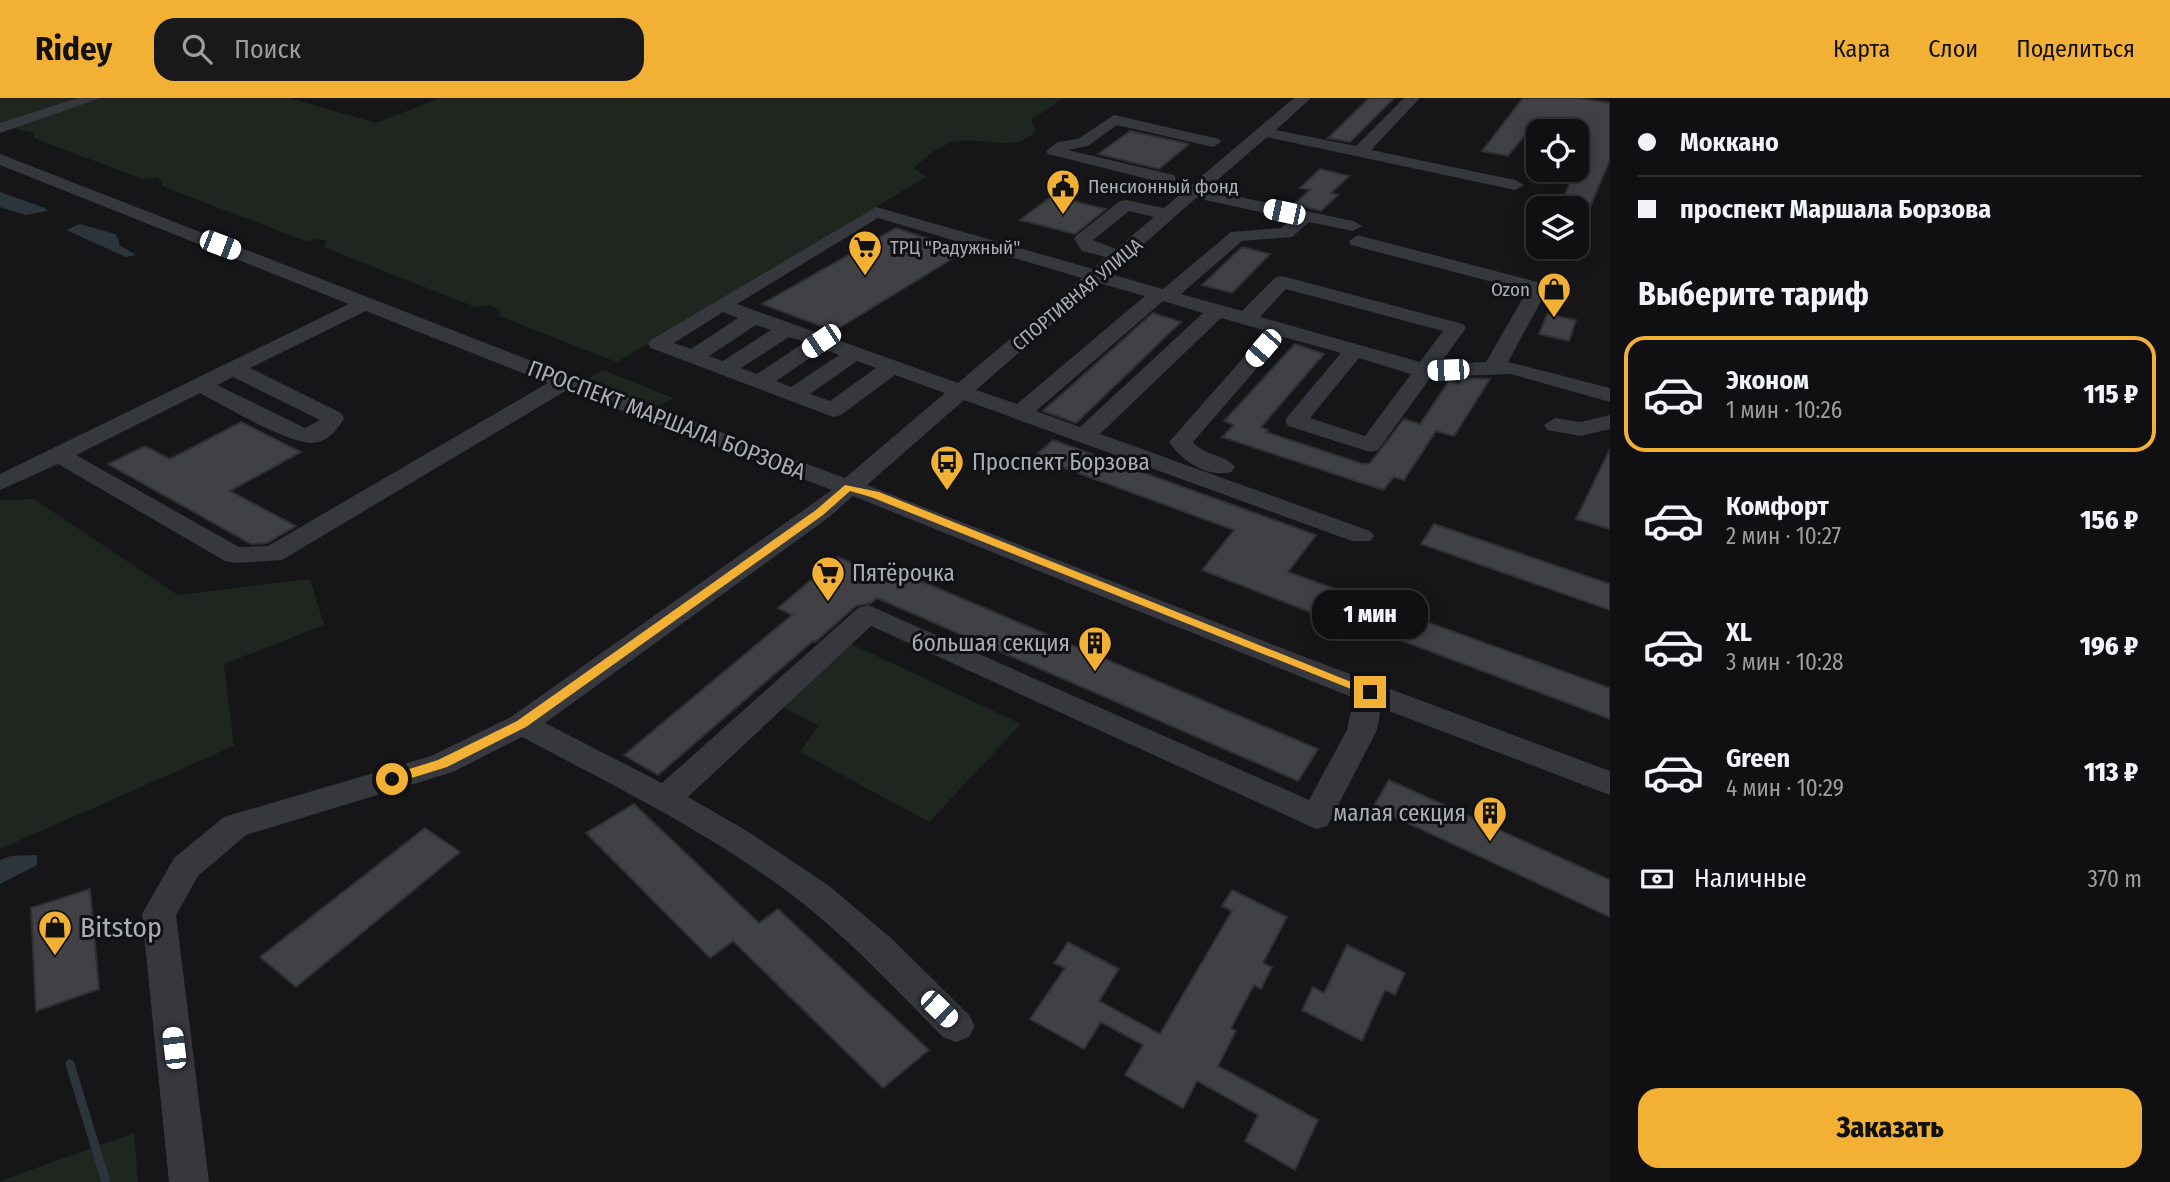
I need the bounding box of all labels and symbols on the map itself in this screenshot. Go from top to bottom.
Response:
public building icon: Пенсионный фонд [1044,167,1082,216]
place label: Пенсионный фонд [1088,175,1239,198]
car [1262,197,1307,227]
car [197,228,244,262]
supermarket icon: ТРЦ "Радужный" [846,228,884,277]
street label: СПОРТИВНАЯ УЛИЦА [1008,233,1147,355]
place label: ТРЦ "Радужный" [890,236,1020,259]
shop icon: Ozon [1535,270,1573,319]
place label: Ozon [1491,278,1530,301]
car [798,321,845,361]
car [1242,325,1285,371]
street label: ПРОСПЕКТ МАРШАЛА БОРЗОВА [524,354,810,486]
car [1427,359,1470,381]
bus stop icon: Проспект Борзова [928,443,966,492]
place label: Проспект Борзова [972,448,1150,476]
supermarket icon: Пятёрочка [809,554,847,603]
place label: Пятёрочка [852,559,955,587]
callout: 1 мин [1312,590,1428,640]
building icon: большая секция [1076,624,1114,673]
place label: большая секция [912,629,1070,657]
route end [1354,676,1386,708]
route start [376,763,408,795]
building icon: малая секция [1471,794,1509,843]
place label: малая секция [1333,799,1466,827]
shop icon: Bitstop [36,908,74,957]
place label: Bitstop [80,911,162,944]
car [917,987,962,1031]
car [162,1026,187,1070]

